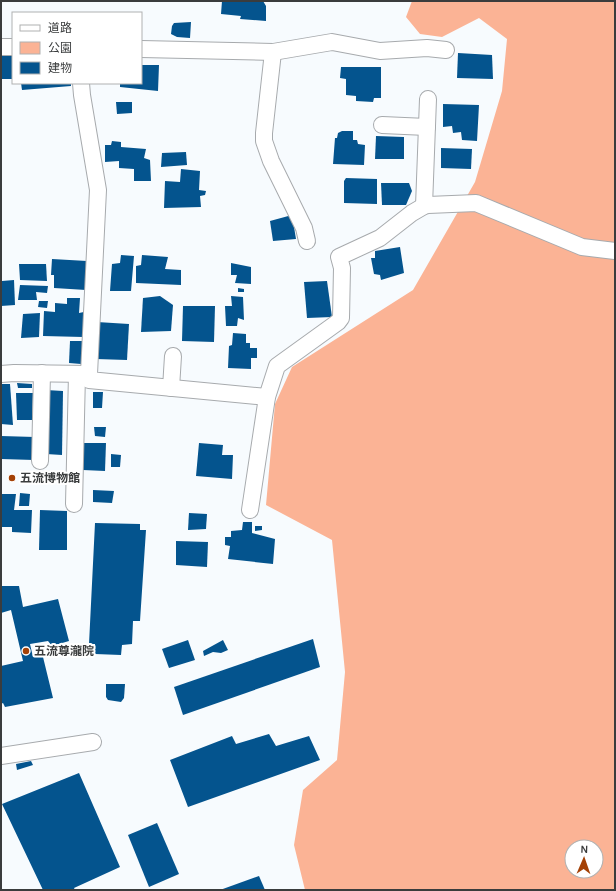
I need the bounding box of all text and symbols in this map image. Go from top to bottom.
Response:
legend [12,12,142,84]
text: 道路 [48,21,72,35]
text: 公園 [48,41,72,55]
text: 建物 [48,61,72,75]
place label: 五流博物館 [20,471,80,485]
marker: 五流博物館 [7,473,17,483]
place label: 五流尊瀧院 [34,644,94,658]
marker: 五流尊瀧院 [21,646,31,656]
north arrow [564,839,604,879]
text: N [580,843,589,856]

